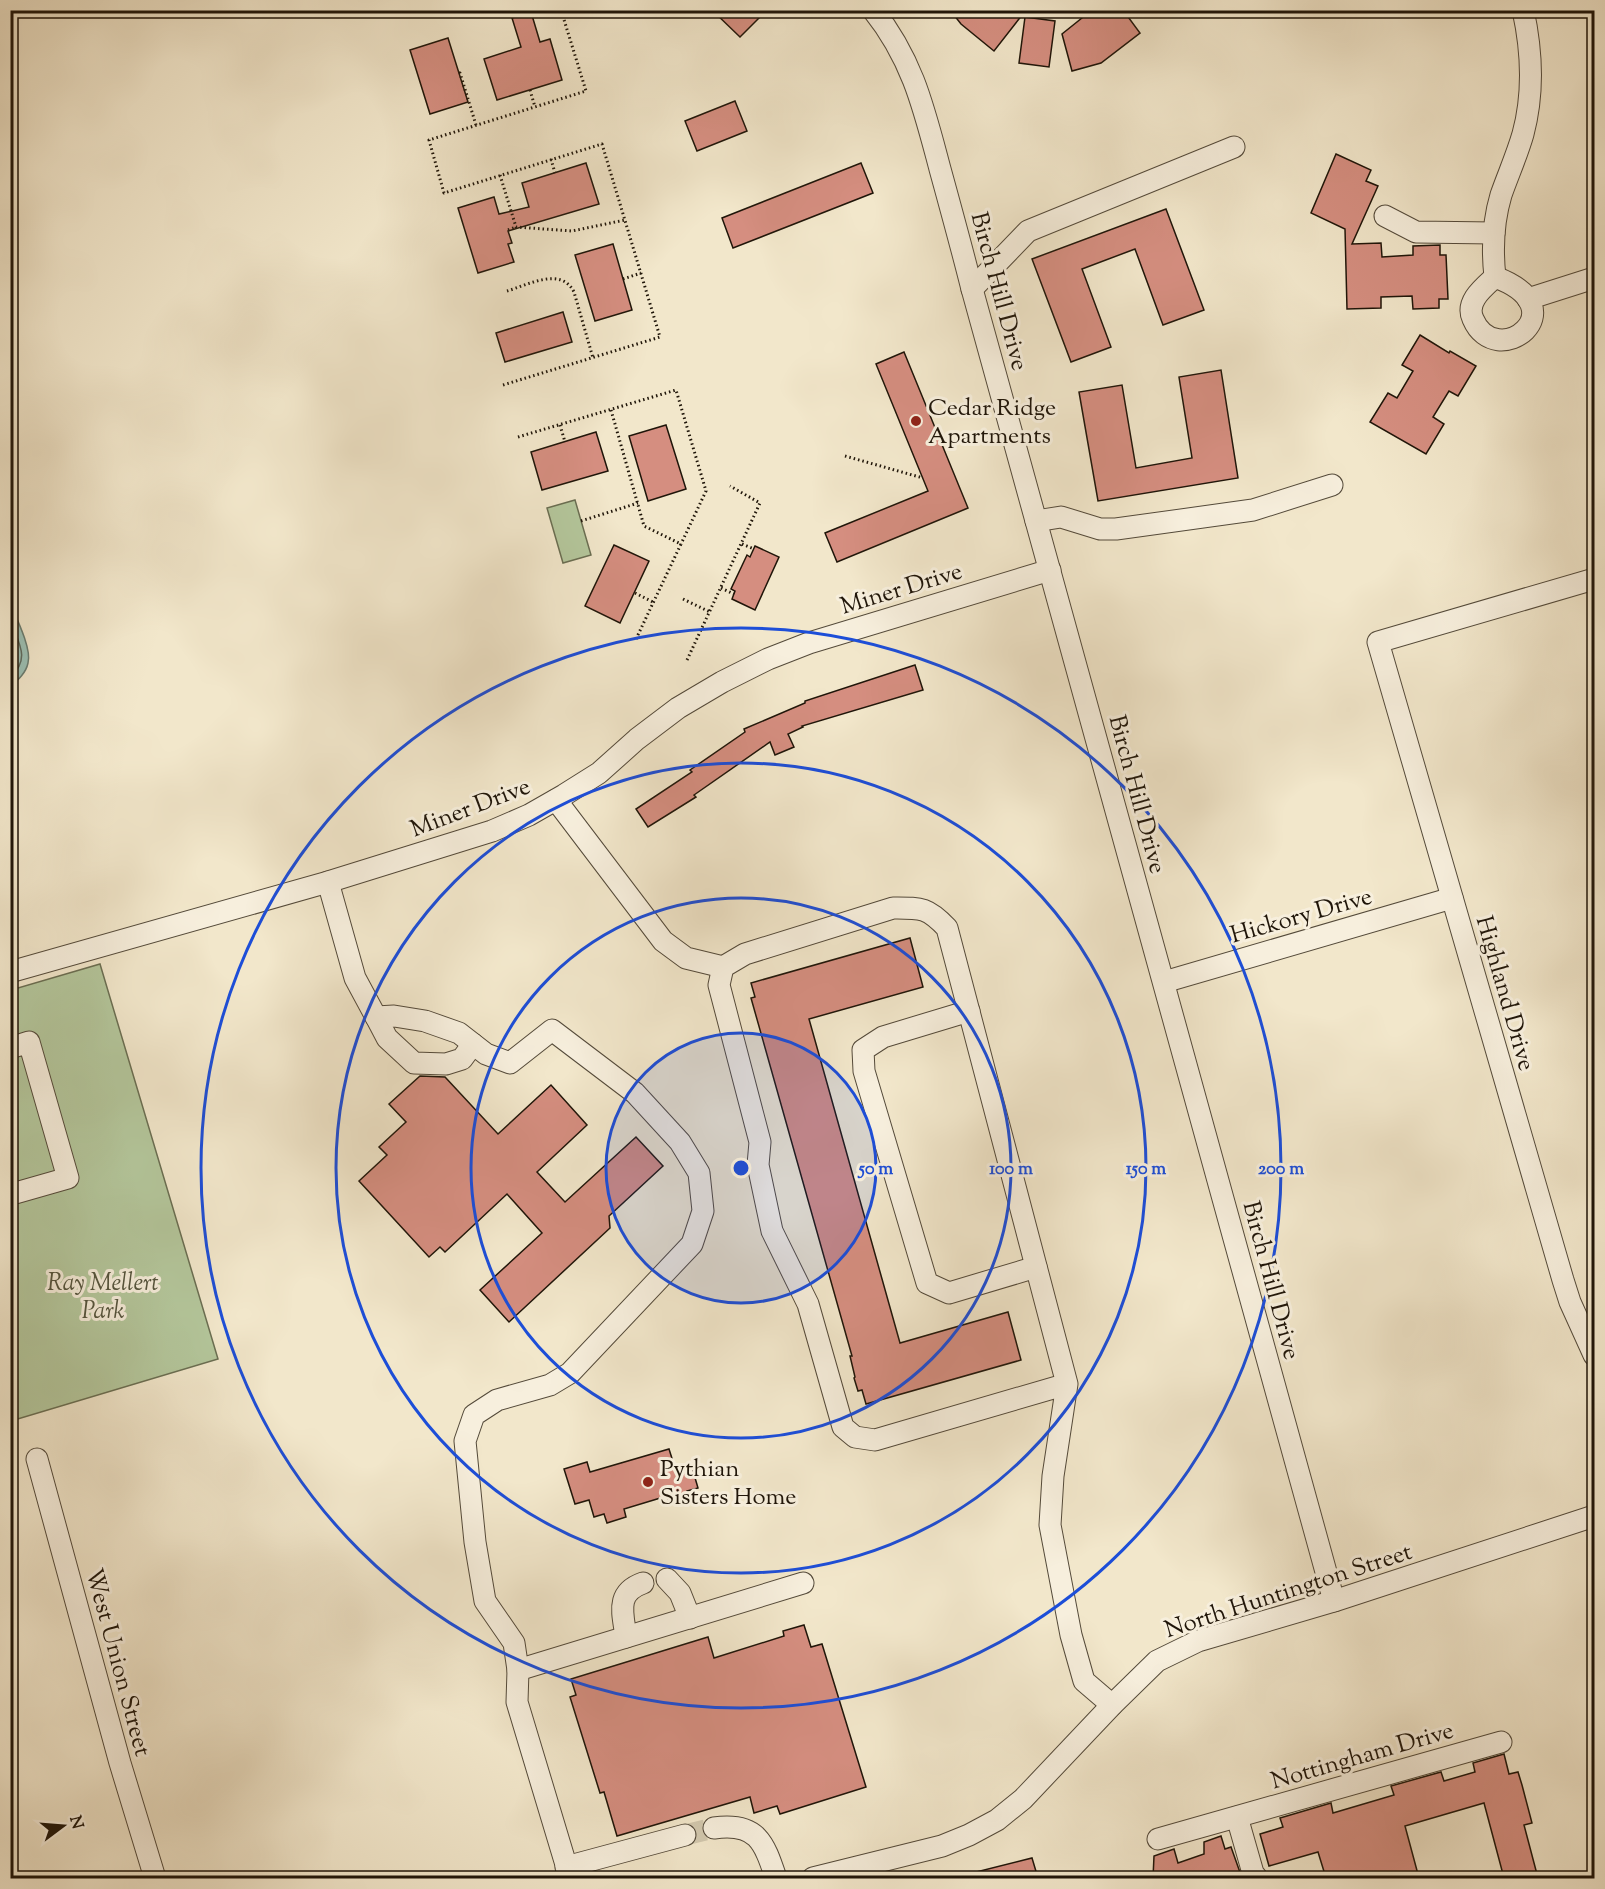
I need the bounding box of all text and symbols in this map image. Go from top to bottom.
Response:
street label: Birch Hill Drive [961,208,1036,375]
place label: Cedar Ridge Apartments [928,392,1056,454]
marker: Cedar Ridge Apartments [909,414,923,428]
street label: Miner Drive [836,555,967,625]
street label: Birch Hill Drive [1099,711,1174,878]
street label: Miner Drive [406,770,536,847]
street label: Hickory Drive [1227,880,1376,953]
street label: Highland Drive [1466,912,1542,1075]
text: 50 m [857,1157,893,1183]
text: 100 m [989,1157,1033,1183]
text: 150 m [1126,1157,1166,1183]
text: 200 m [1258,1157,1304,1183]
centre of rings [731,1158,751,1178]
street label: Birch Hill Drive [1233,1197,1308,1364]
park label: Ray Mellert Park [47,1267,159,1329]
place label: Pythian Sisters Home [660,1453,796,1515]
marker: Pythian Sisters Home [641,1475,655,1489]
street label: North Huntington Street [1160,1536,1417,1648]
street label: West Union Street [76,1565,158,1760]
street label: Nottingham Drive [1267,1715,1458,1799]
north arrow [33,1796,93,1856]
text: N [62,1813,88,1832]

